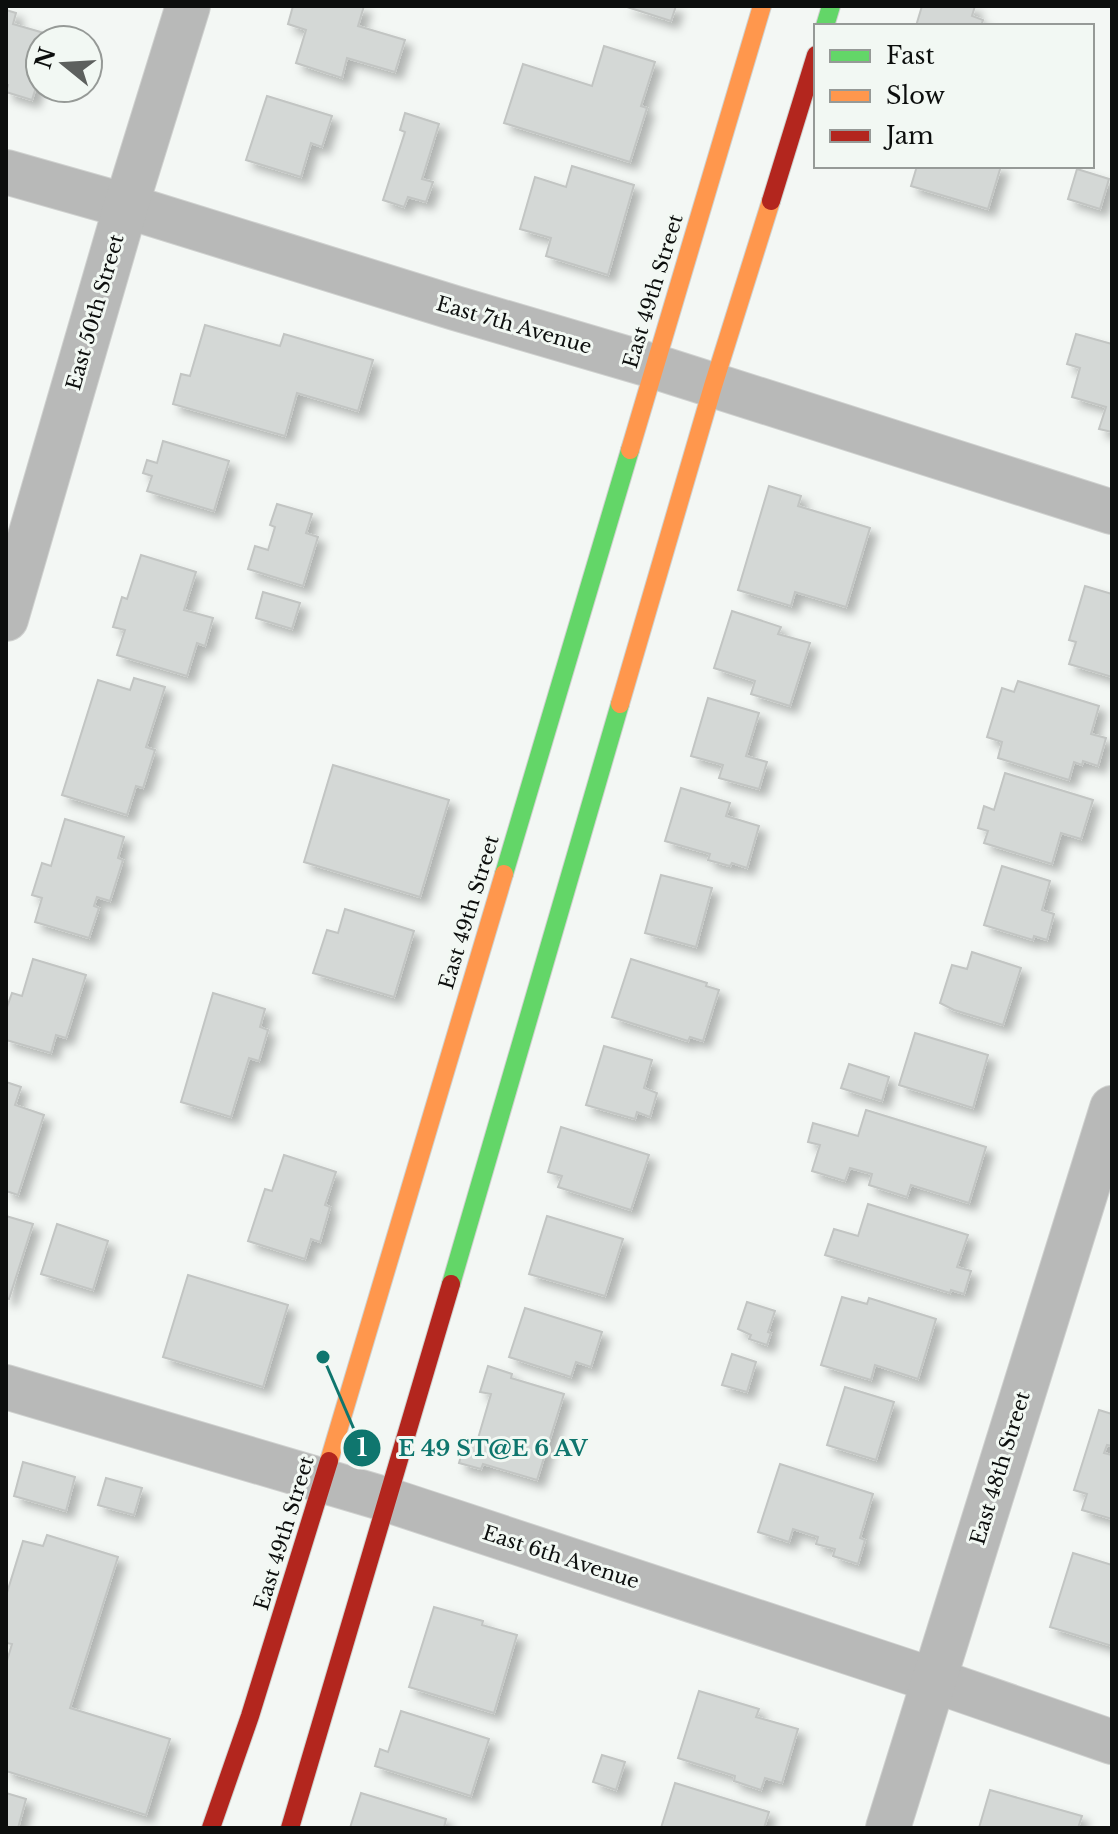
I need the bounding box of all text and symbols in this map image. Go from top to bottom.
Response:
north arrow [24,24,104,104]
legend [814,24,1094,168]
text: Fast [886,41,934,70]
text: N [29,44,62,72]
text: Slow [886,81,945,110]
text: Jam [883,121,934,150]
street label: East 49th Street [618,211,688,371]
street label: East 50th Street [61,231,129,393]
street label: East 7th Avenue [434,291,594,359]
street label: East 49th Street [434,832,504,992]
street label: East 48th Street [965,1388,1035,1548]
callout: E 49 ST@E 6 AV [342,1425,604,1471]
text: 1 [357,1433,367,1462]
text: E 49 ST@E 6 AV [398,1435,589,1462]
street label: East 49th Street [249,1453,319,1613]
street label: East 6th Avenue [480,1520,642,1594]

